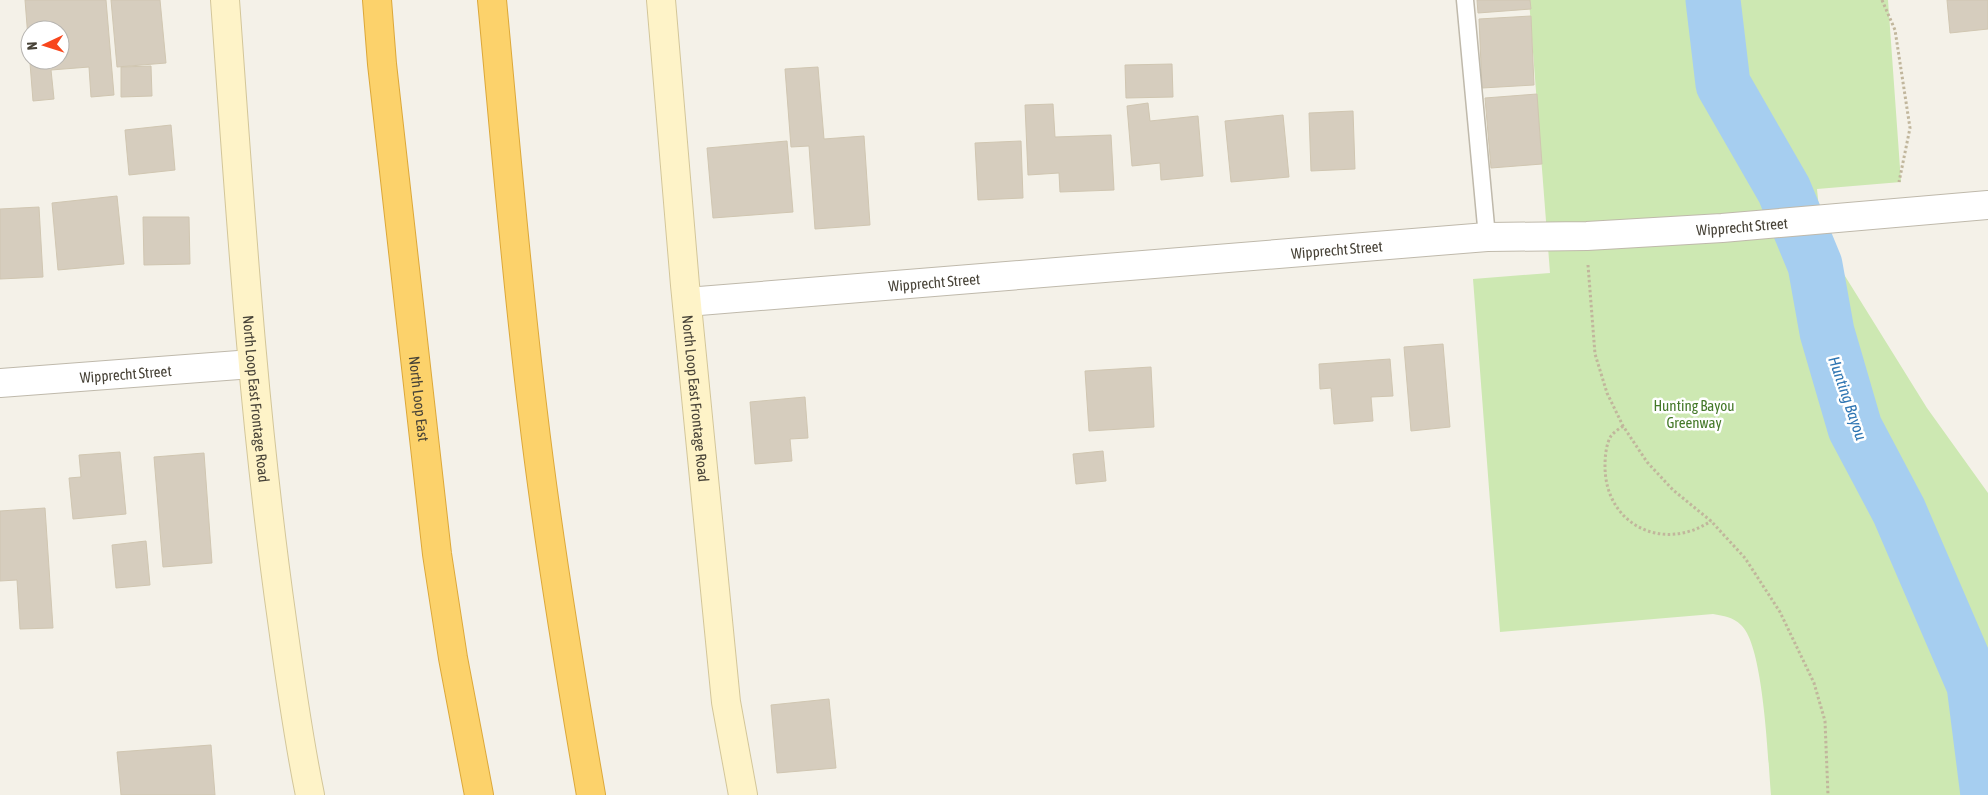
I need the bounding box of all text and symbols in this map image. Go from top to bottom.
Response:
north arrow [20,20,70,70]
text: N [24,41,40,51]
street label: Wipprecht Street [1696,214,1789,238]
street label: Wipprecht Street [1290,237,1383,261]
street label: Wipprecht Street [888,270,981,294]
street label: North Loop East Frontage Road [679,314,713,483]
street label: North Loop East Frontage Road [240,315,273,483]
water label: Hunting Bayou [1824,354,1871,443]
street label: North Loop East [406,355,433,442]
street label: Wipprecht Street [79,362,172,385]
park label: Hunting Bayou Greenway [1653,397,1735,431]

